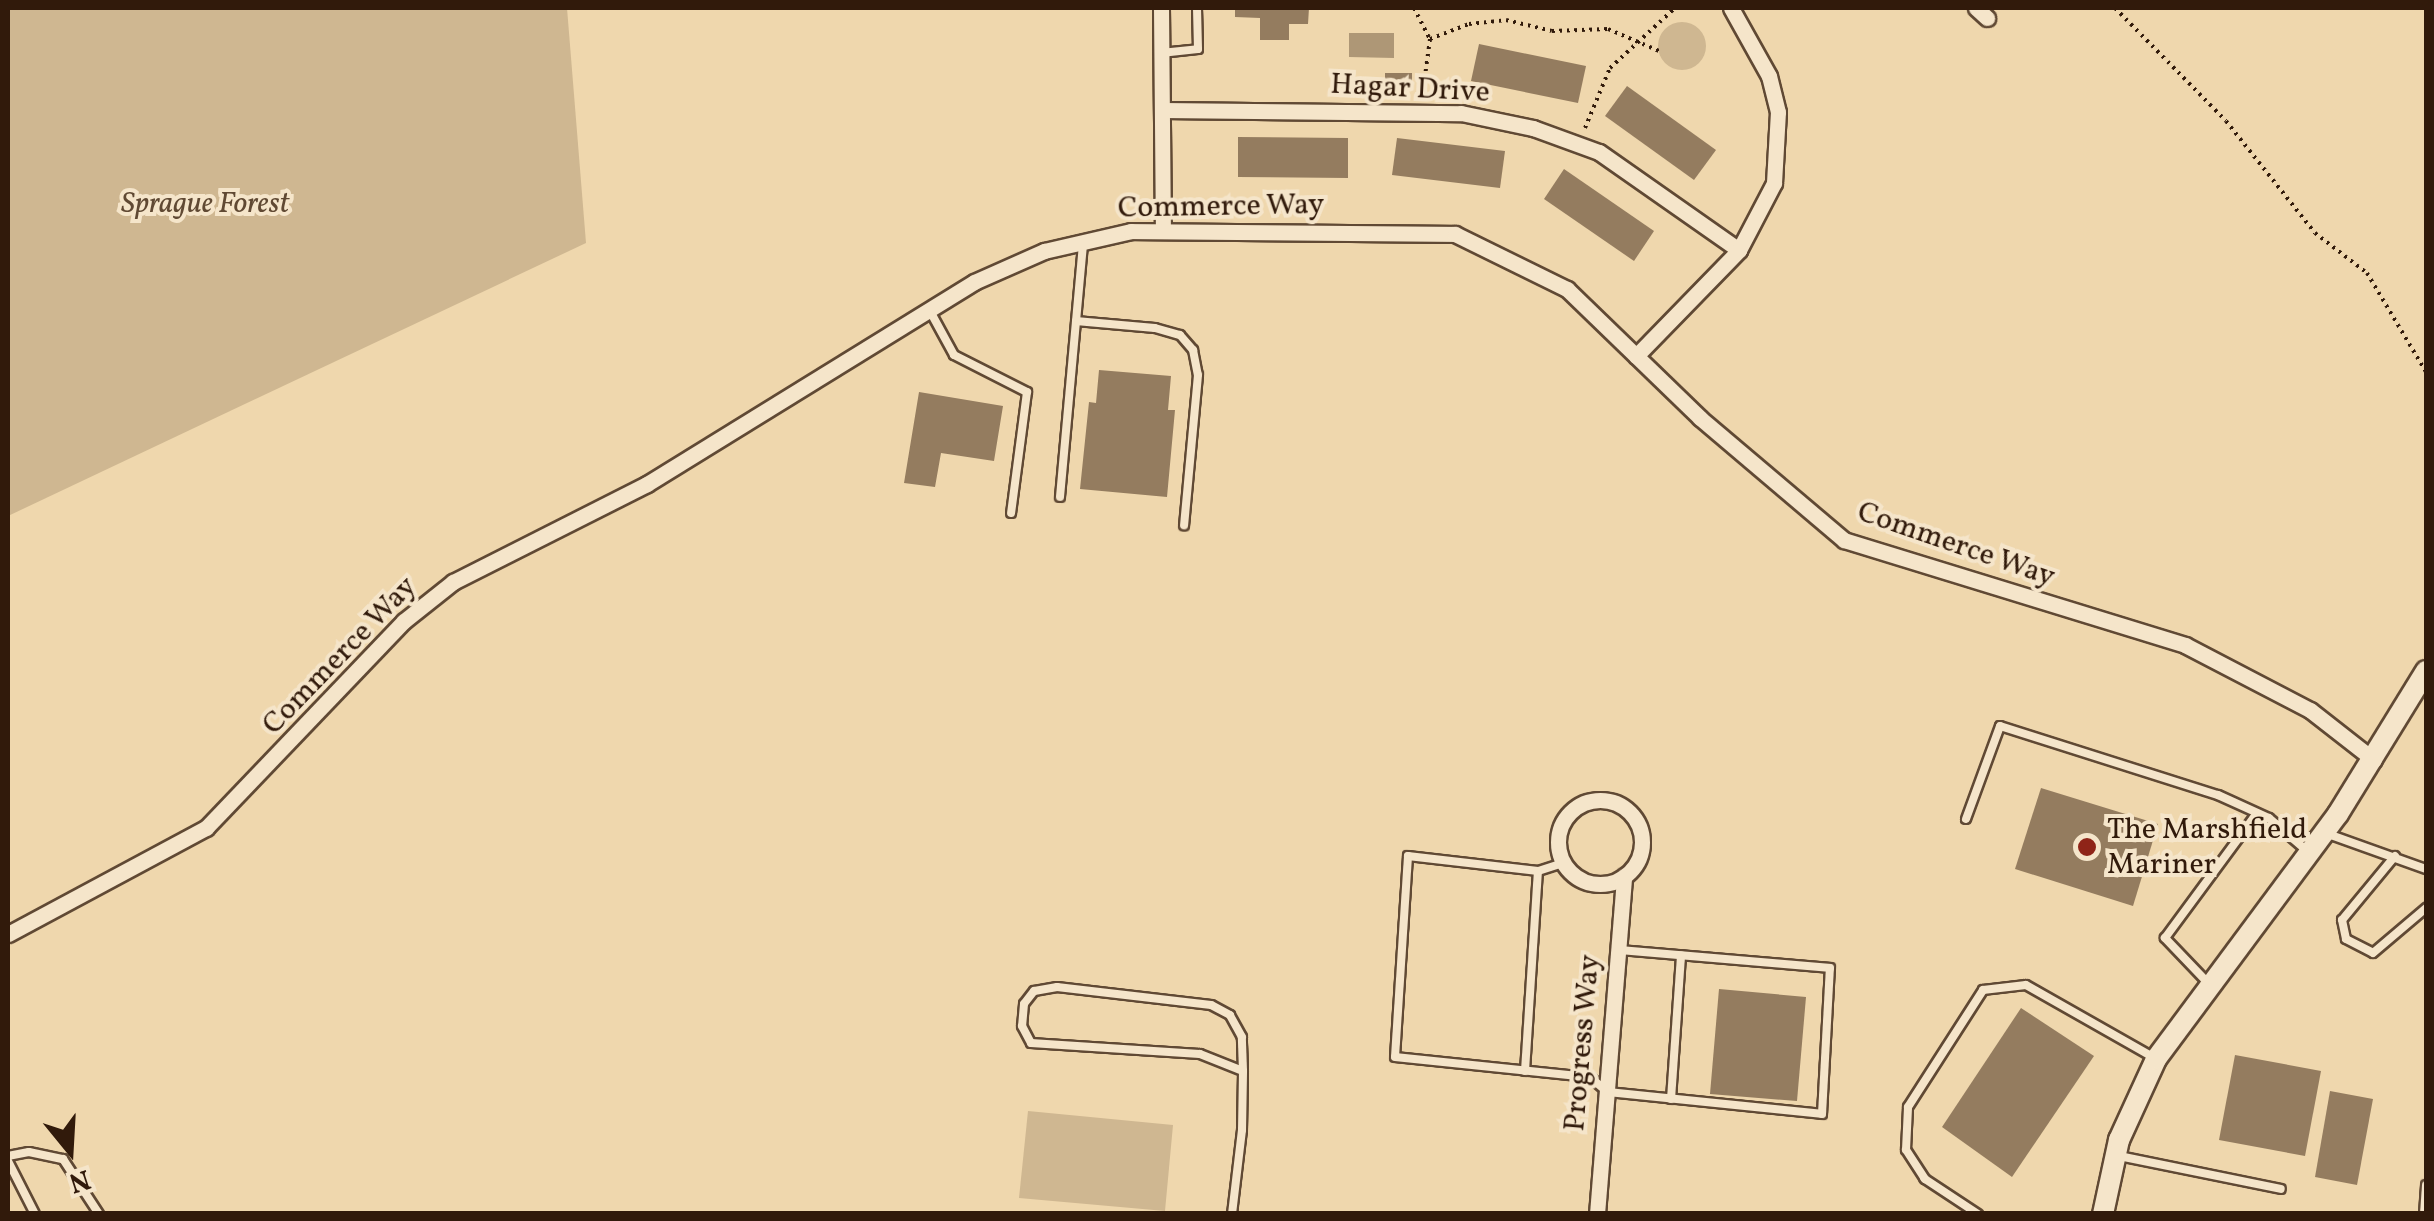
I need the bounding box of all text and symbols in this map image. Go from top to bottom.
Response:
street label: Hagar Drive [1329,67,1491,111]
park label: Sprague Forest [121,186,289,222]
street label: Commerce Way [1117,187,1325,227]
street label: Commerce Way [1852,494,2060,596]
street label: Commerce Way [255,569,425,743]
place label: The Marshfield Mariner [2107,812,2307,882]
marker: The Marshfield Mariner [2076,836,2098,858]
street label: Progress Way [1557,953,1609,1133]
north arrow [20,1101,120,1201]
text: N [64,1158,95,1202]

